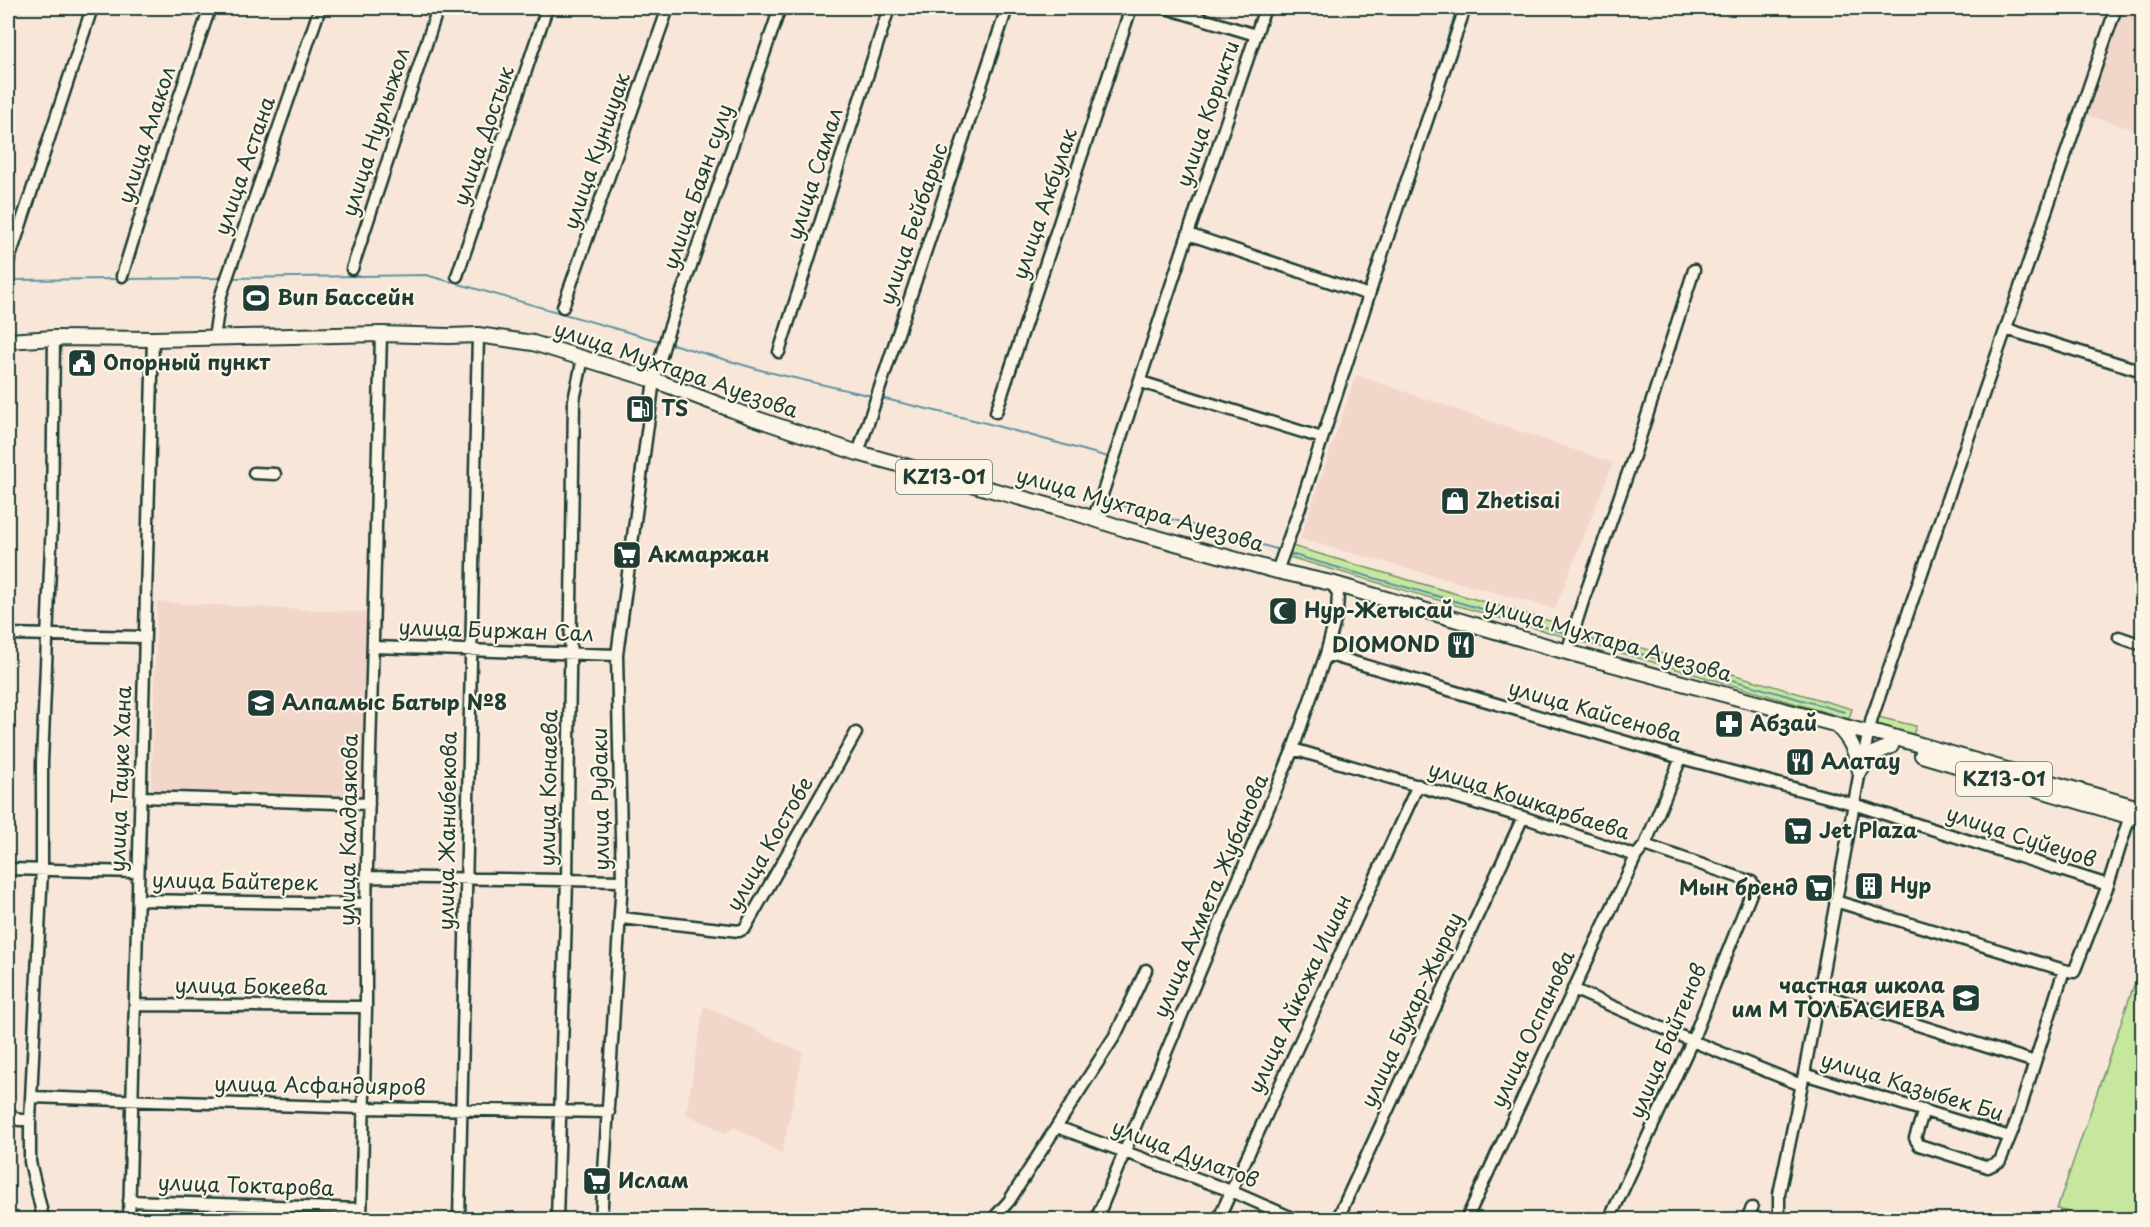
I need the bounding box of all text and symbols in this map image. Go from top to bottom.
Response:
street label: улица Корикти [1166,36,1246,191]
street label: улица Нурлыжол [332,43,417,220]
street label: улица Алакол [108,61,182,207]
street label: улица Достык [443,61,521,210]
street label: улица Куншуак [553,67,637,233]
street label: улица Астана [204,91,282,239]
street label: улица Баян сулу [653,99,739,273]
street label: улица Самал [777,103,850,244]
street label: улица Акбулак [1002,123,1084,283]
street label: улица Бейбарыс [869,138,955,309]
place label: Вип Бассейн [277,280,415,312]
sports icon: Вип Бассейн [240,282,272,314]
street label: улица Мухтара Ауезова [550,311,803,425]
place label: Опорный пункт [103,345,271,377]
public building icon: Опорный пункт [66,347,98,379]
place label: TS [661,391,688,423]
fuel station icon: TS [624,393,656,425]
street label: улица Мухтара Ауезова [1013,457,1268,559]
road number: KZ13-01 [896,460,992,494]
place label: Zhetisai [1476,483,1560,515]
shop icon: Zhetisai [1439,485,1471,517]
place label: Акмаржан [647,537,769,569]
supermarket icon: Акмаржан [611,539,643,571]
street label: улица Мухтара Ауезова [1481,587,1736,689]
place label: Нур-Жетысай [1304,593,1453,625]
mosque icon: Нур-Жетысай [1267,595,1299,627]
street label: улица Биржан Сал [398,610,594,648]
place label: DIOMOND [1332,627,1440,659]
restaurant icon: DIOMOND [1445,629,1477,661]
street label: улица Кайсенова [1505,670,1686,750]
street label: улица Тауке Хана [100,684,138,873]
place label: Алпамыс Батыр №8 [282,685,507,717]
school or university icon: Алпамыс Батыр №8 [245,687,277,719]
place label: Абзай [1750,706,1817,738]
pharmacy icon: Абзай [1713,708,1745,740]
street label: улица Конаева [530,709,564,867]
street label: улица Рудаки [582,727,616,871]
street label: улица Жанибекова [428,731,464,931]
street label: улица Калдаякова [329,733,365,926]
place label: Алатау [1821,744,1901,776]
restaurant icon: Алатау [1784,746,1816,778]
street label: улица Кошкарбаева [1425,751,1635,847]
road number: KZ13-01 [1956,762,2052,796]
street label: улица Ахмета Жубанова [1143,768,1275,1022]
street label: улица Костобе [717,770,820,916]
street label: улица Суйеуов [1943,796,2101,874]
place label: Jet Plaza [1819,813,1918,845]
supermarket icon: Jet Plaza [1782,815,1814,847]
street label: улица Байтерек [152,863,319,897]
place label: Нур [1890,868,1932,900]
place label: Мын бренд [1679,870,1798,902]
building icon: Нур [1853,870,1885,902]
supermarket icon: Мын бренд [1803,872,1835,904]
street label: улица Айкожа Ишан [1238,888,1358,1098]
street label: улица Бухар-Жырау [1351,906,1470,1112]
street label: улица Оспанова [1481,944,1582,1112]
street label: улица Байтенов [1619,958,1713,1123]
street label: улица Бокеева [174,968,328,1002]
place label: частная школа им М ТОЛБАСИЕВА [1732,968,1945,1024]
school or university icon: частная школа им М ТОЛБАСИЕВА [1950,982,1982,1014]
street label: улица Казыбек Би [1817,1042,2008,1128]
street label: улица Асфандияров [214,1066,426,1102]
street label: улица Дулатов [1108,1109,1264,1195]
place label: Ислам [618,1163,689,1195]
street label: улица Токтарова [157,1165,335,1203]
supermarket icon: Ислам [581,1165,613,1197]

